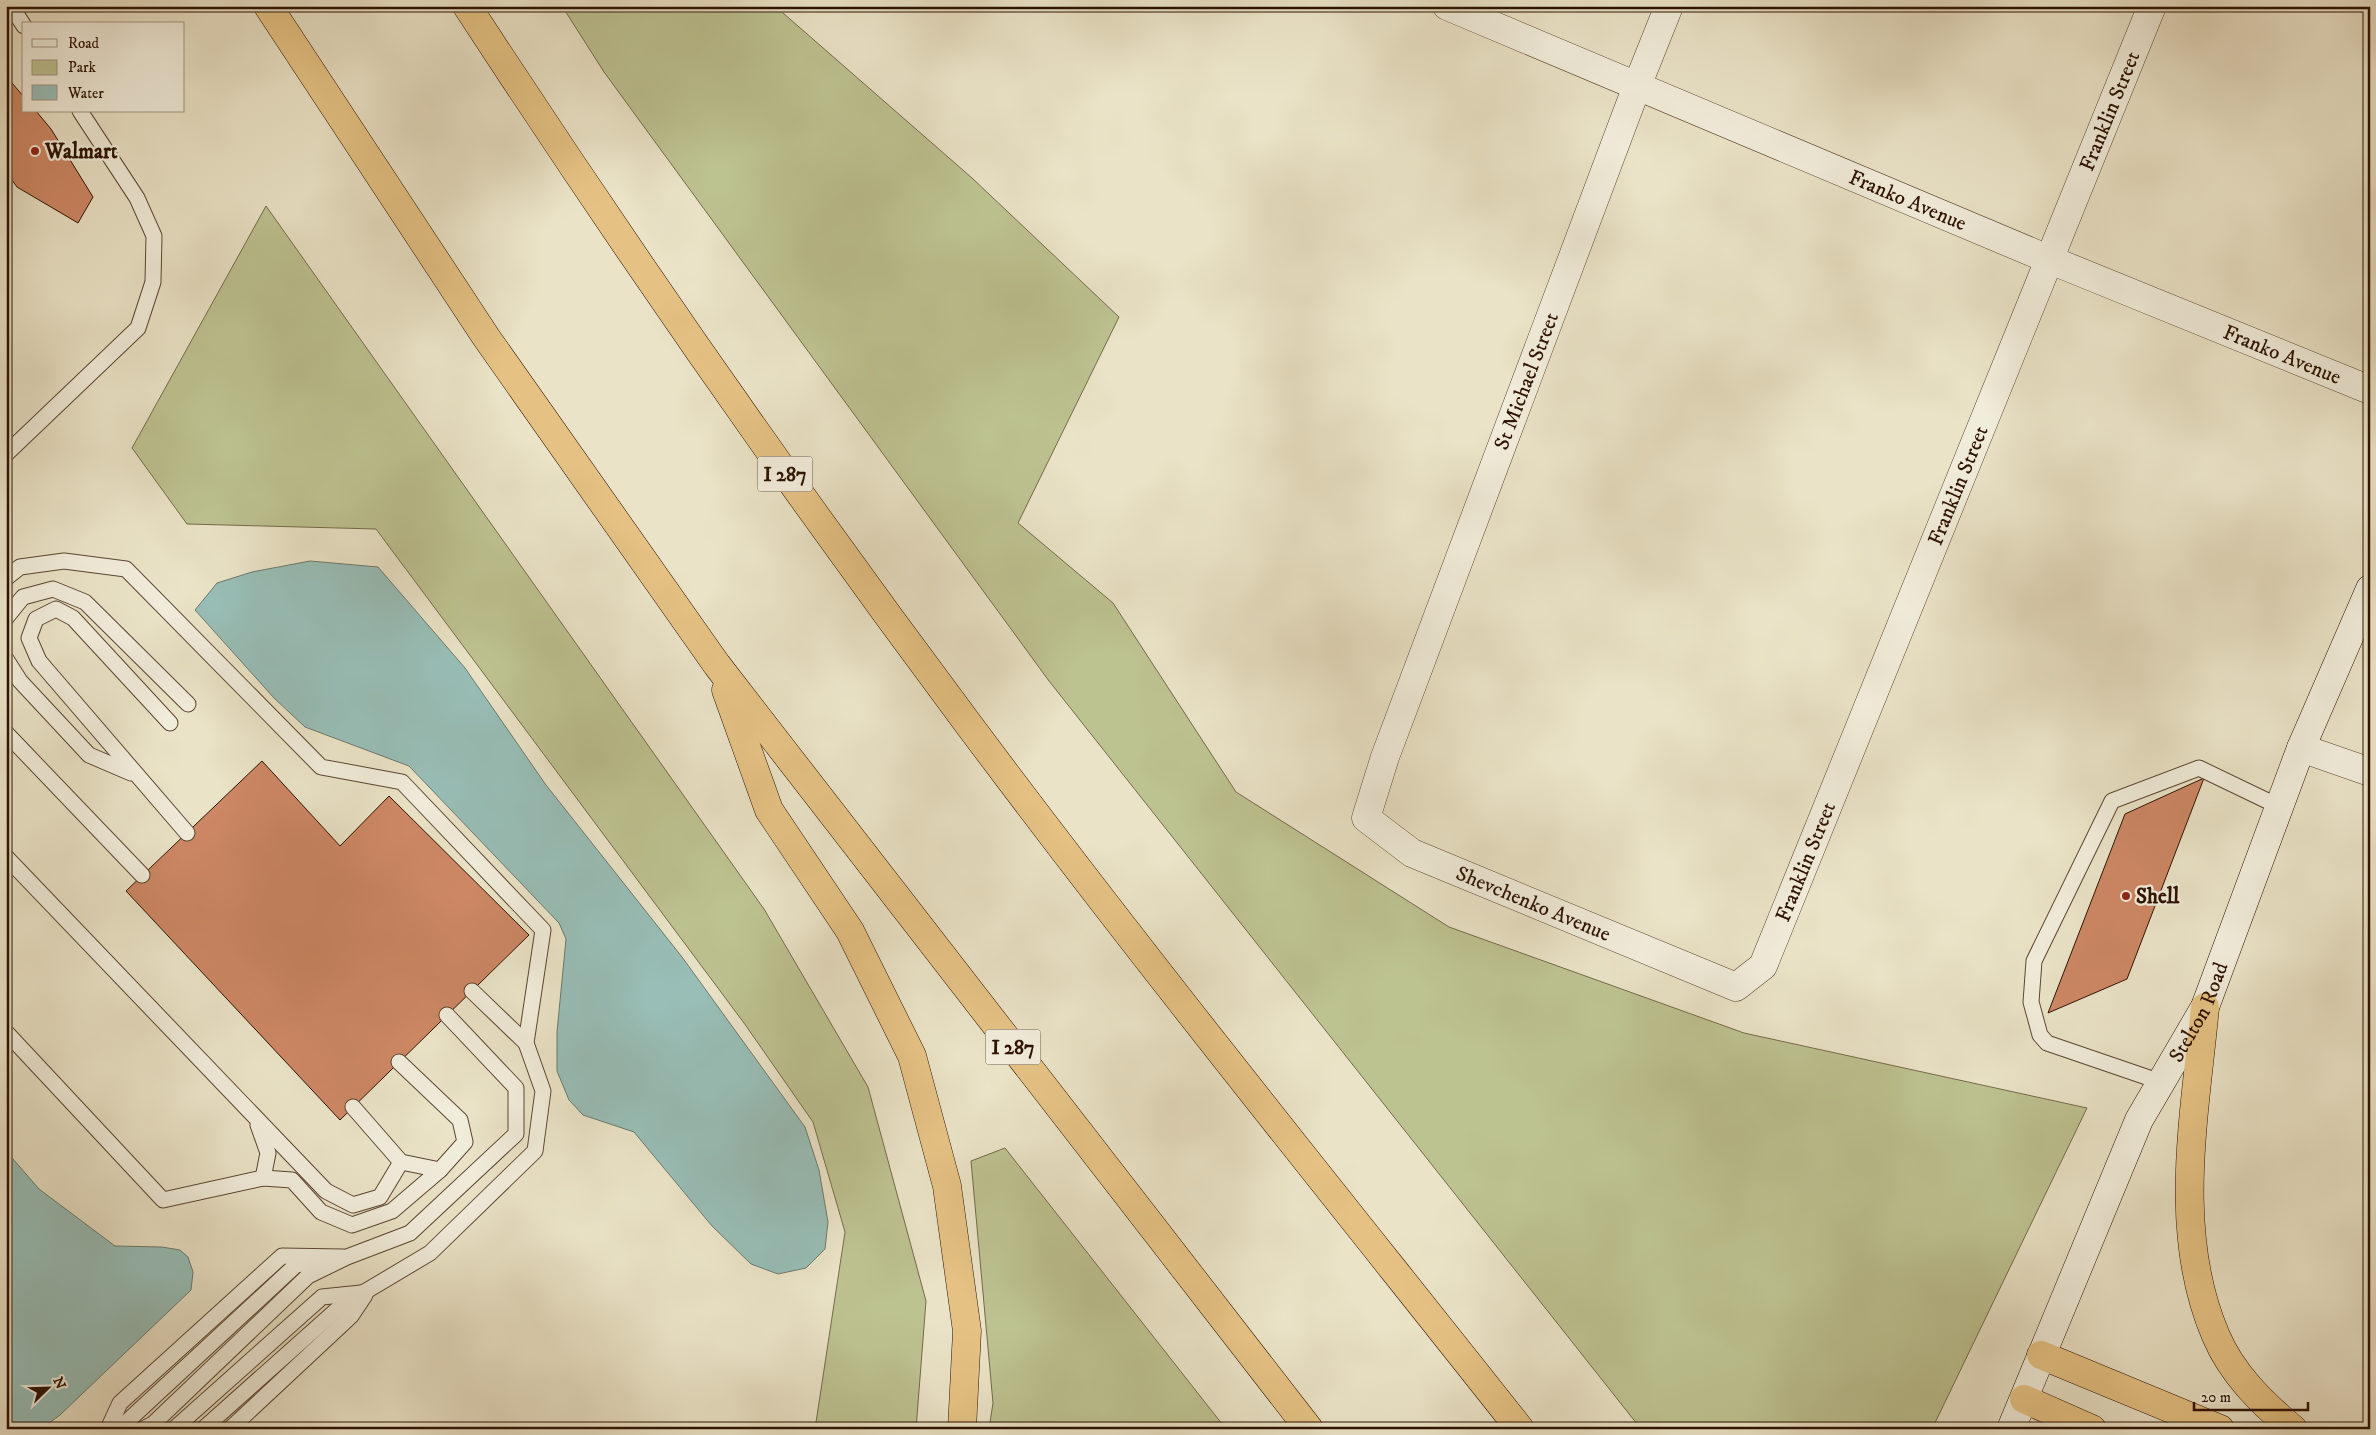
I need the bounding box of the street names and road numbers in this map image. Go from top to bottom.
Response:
street label: Franklin Street [2075,47,2146,175]
street label: Franko Avenue [1845,165,1970,237]
street label: St Michael Street [1489,309,1565,454]
street label: Franko Avenue [2219,320,2345,391]
street label: Franklin Street [1923,422,1995,549]
road number: I 287 [758,456,812,492]
street label: Franklin Street [1770,798,1842,926]
street label: Shevchenko Avenue [1452,861,1615,948]
street label: Stelton Road [2164,958,2235,1067]
road number: I 287 [986,1030,1040,1064]

